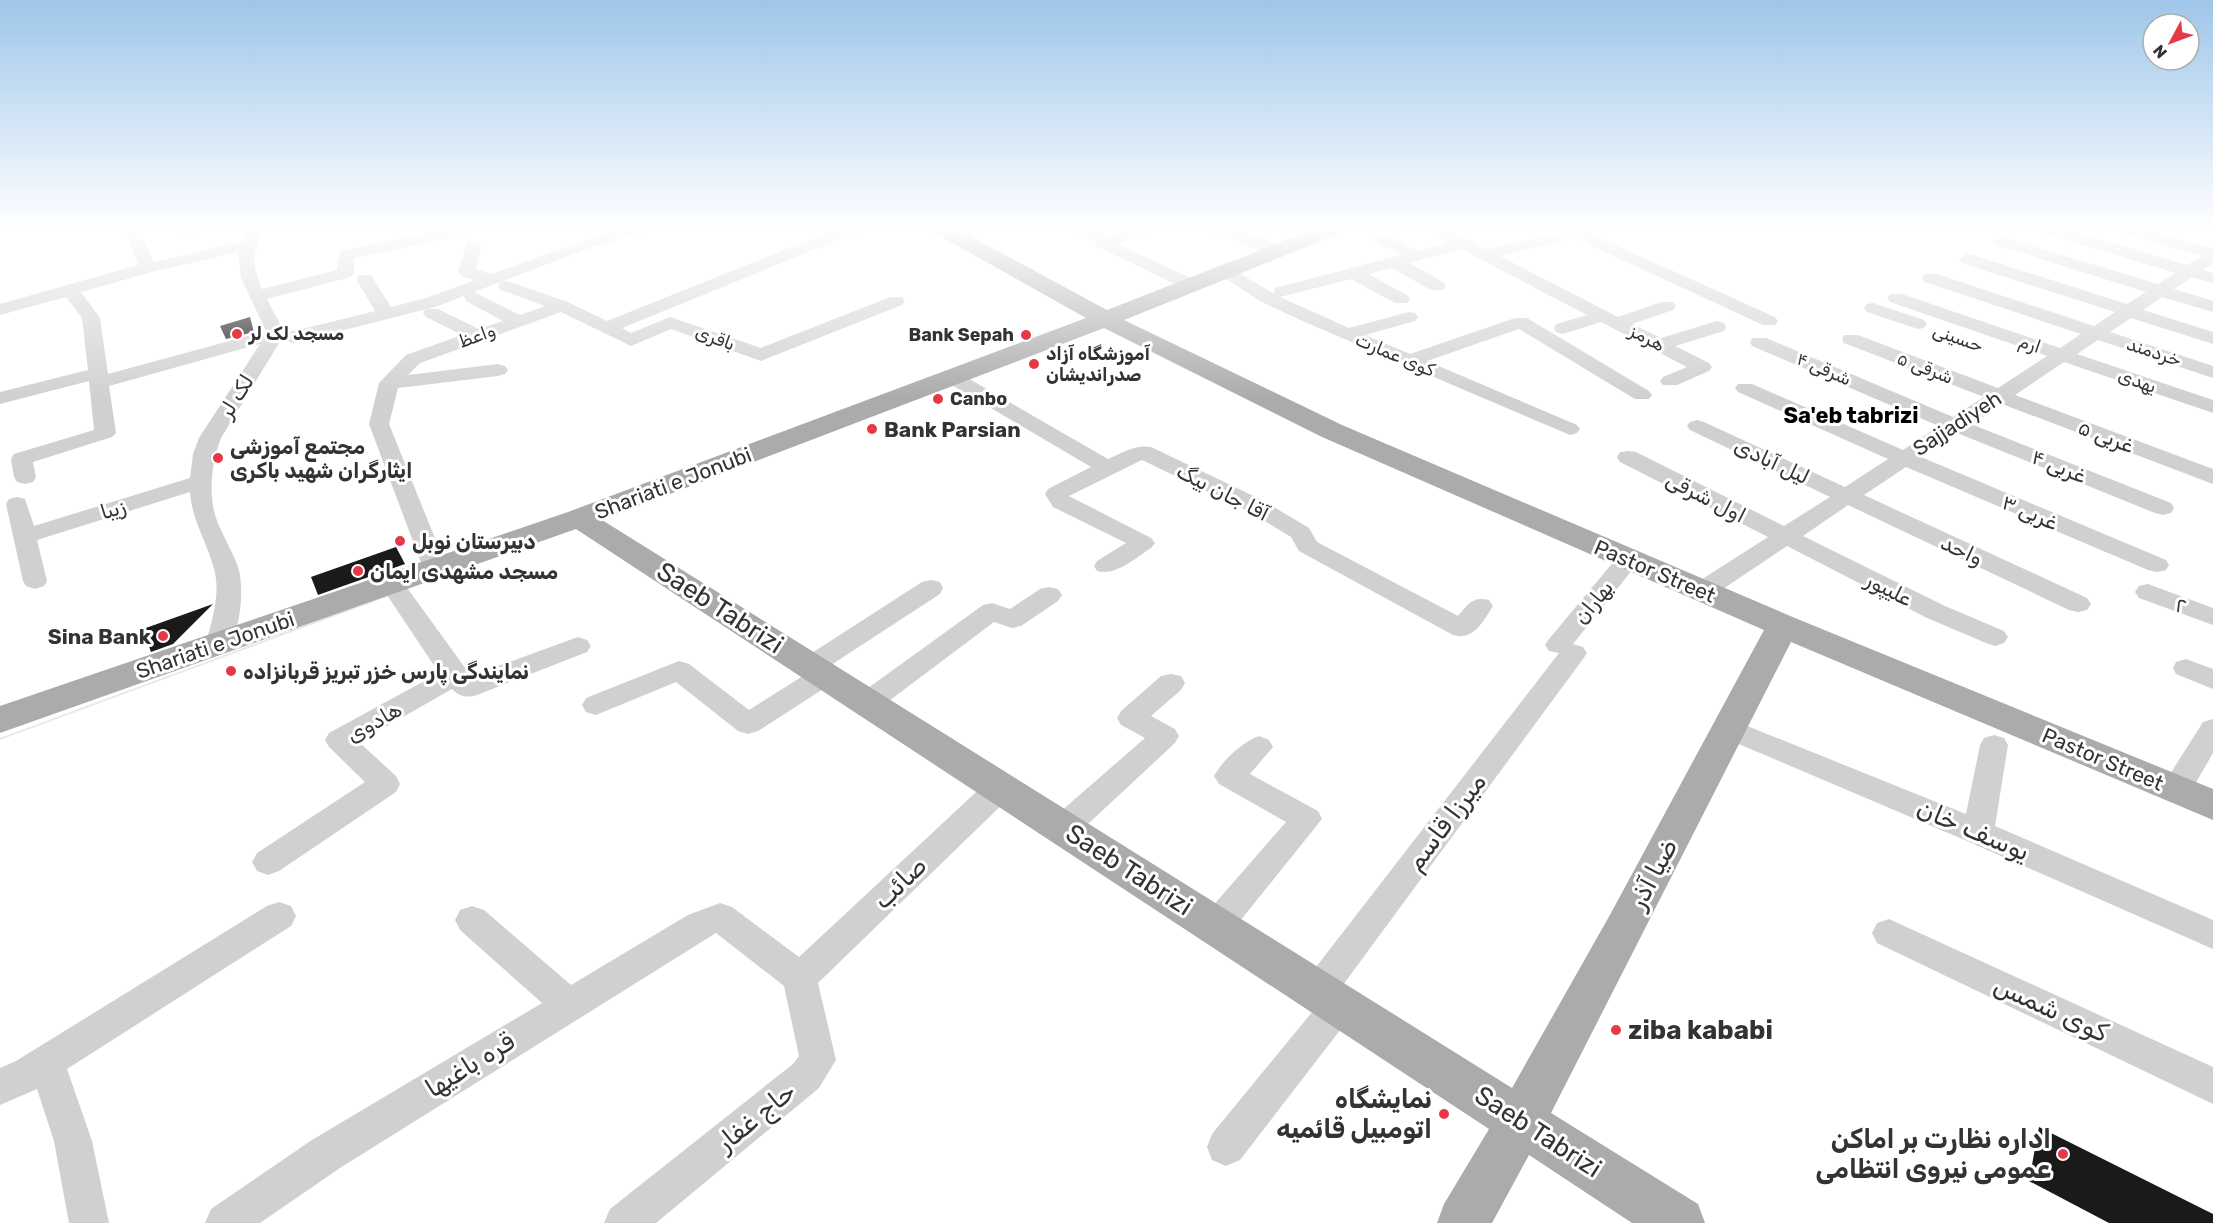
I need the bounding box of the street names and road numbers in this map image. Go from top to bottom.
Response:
street label: واعظ [456,319,498,353]
street label: هرمز [1625,319,1668,356]
street label: حسینی [1930,319,1986,357]
street label: باقری [692,321,738,355]
street label: کوی عمارت [1352,328,1438,382]
street label: ارم [2016,330,2044,358]
street label: خردمند [2124,333,2184,371]
street label: ۵ شرقی [1894,347,1956,389]
street label: ۴ شرقی [1793,348,1855,390]
street label: یهدی [2115,364,2159,398]
street label: لک لر [212,370,259,424]
street label: Sajjadiyeh [1908,385,2006,461]
street label: ۵ غربی [2074,414,2138,458]
street label: لیل آبادی [1730,433,1814,489]
street label: Shariati e Jonubi [591,442,755,524]
street label: ۴ غربی [2028,444,2090,488]
street label: آقا جان بیگ [1172,458,1274,526]
street label: اول شرقی [1661,466,1750,529]
street label: ۳ غربی [1998,489,2062,535]
street label: زیبا [97,493,129,525]
street label: واحد [1937,529,1987,571]
street label: Pastor Street [1591,534,1719,608]
street label: Saeb Tabrizi [651,556,789,660]
street label: علیپور [1859,566,1916,613]
street label: بهاران [1568,575,1618,629]
street label: ۲ [2172,591,2190,619]
street label: Shariati e Jonubi [133,606,297,684]
street label: هادوی [342,696,406,749]
street label: Pastor Street [2039,722,2167,796]
street label: میرزا قاسم [1399,767,1494,878]
street label: یوسف خان [1912,792,2034,868]
street label: Saeb Tabrizi [1060,818,1198,922]
street label: ضیا آذر [1621,834,1684,916]
street label: صائب [867,850,933,916]
street label: کوی شمس [1989,969,2113,1049]
street label: قره باغیها [420,1026,520,1104]
street label: حاج غفار [709,1076,803,1161]
street label: Saeb Tabrizi [1469,1080,1607,1184]

